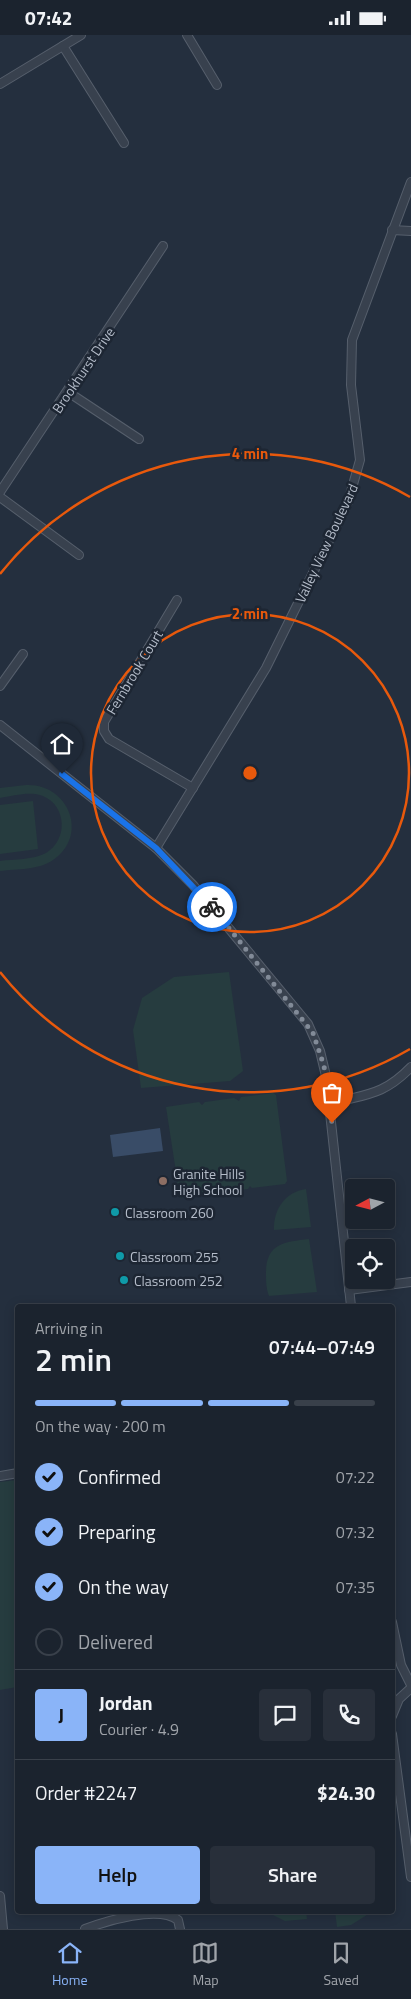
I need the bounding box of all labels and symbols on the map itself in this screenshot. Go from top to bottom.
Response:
street label: Brookhurst Drive [46,323,120,417]
text: 4 min [232,442,268,465]
street label: Valley View Boulevard [289,480,363,606]
text: 2 min [232,602,268,625]
street label: Fernbrook Court [100,626,168,718]
pin [41,723,83,774]
centre of rings [241,764,259,782]
courier [187,882,237,932]
pin [311,1072,353,1123]
place label: Granite Hills High School [173,1163,245,1200]
marker: Granite Hills High School [157,1175,169,1187]
north arrow [345,1179,395,1229]
place label: Classroom 260 [125,1202,214,1223]
marker: Classroom 260 [109,1206,121,1218]
place label: Classroom 255 [130,1246,219,1267]
marker: Classroom 255 [114,1250,126,1262]
place label: Classroom 252 [134,1270,223,1291]
marker: Classroom 252 [118,1274,130,1286]

